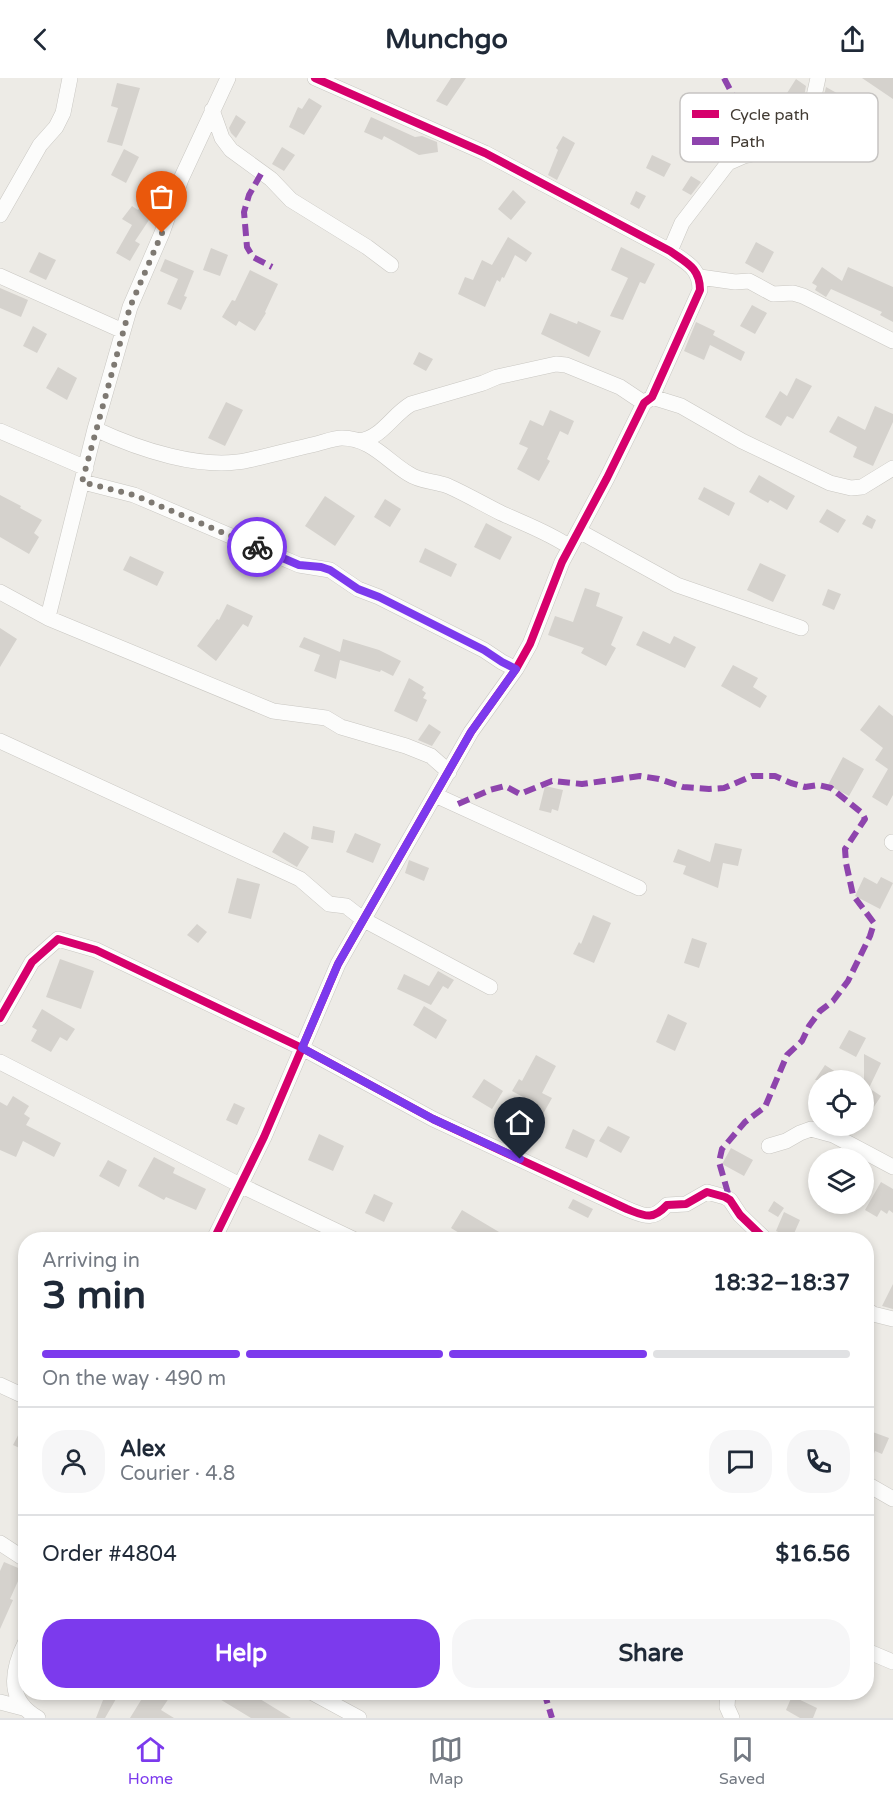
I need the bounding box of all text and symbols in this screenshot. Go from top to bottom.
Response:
icon: back [24,23,57,56]
text: Munchgo [385,23,508,56]
icon: share [836,23,869,56]
legend [680,93,878,162]
text: Cycle path [730,105,809,125]
text: Path [730,132,765,152]
pin [136,171,187,233]
icon: bag [145,180,178,213]
courier [227,517,287,577]
icon: bike [241,531,274,564]
map controls [808,1070,874,1214]
button: locate [808,1070,874,1136]
pin [494,1097,545,1159]
icon: home [503,1106,536,1139]
button: layers [808,1148,874,1214]
text: Arriving in [42,1249,140,1273]
text: 18:32–18:37 [713,1270,850,1296]
text: 3 min [42,1272,146,1319]
text: On the way · 490 m [42,1367,226,1391]
button: person [42,1430,105,1493]
button: chat [709,1430,772,1493]
button: phone [787,1430,850,1493]
text: Alex [120,1436,166,1462]
text: Courier · 4.8 [120,1462,235,1486]
text: Order #4804 [42,1541,177,1567]
text: $16.56 [775,1541,850,1567]
button: Help [42,1619,440,1688]
button: Share [452,1619,850,1688]
tab: Home [128,1733,173,1789]
tab: Map [429,1733,463,1789]
tab: Saved [719,1733,765,1789]

